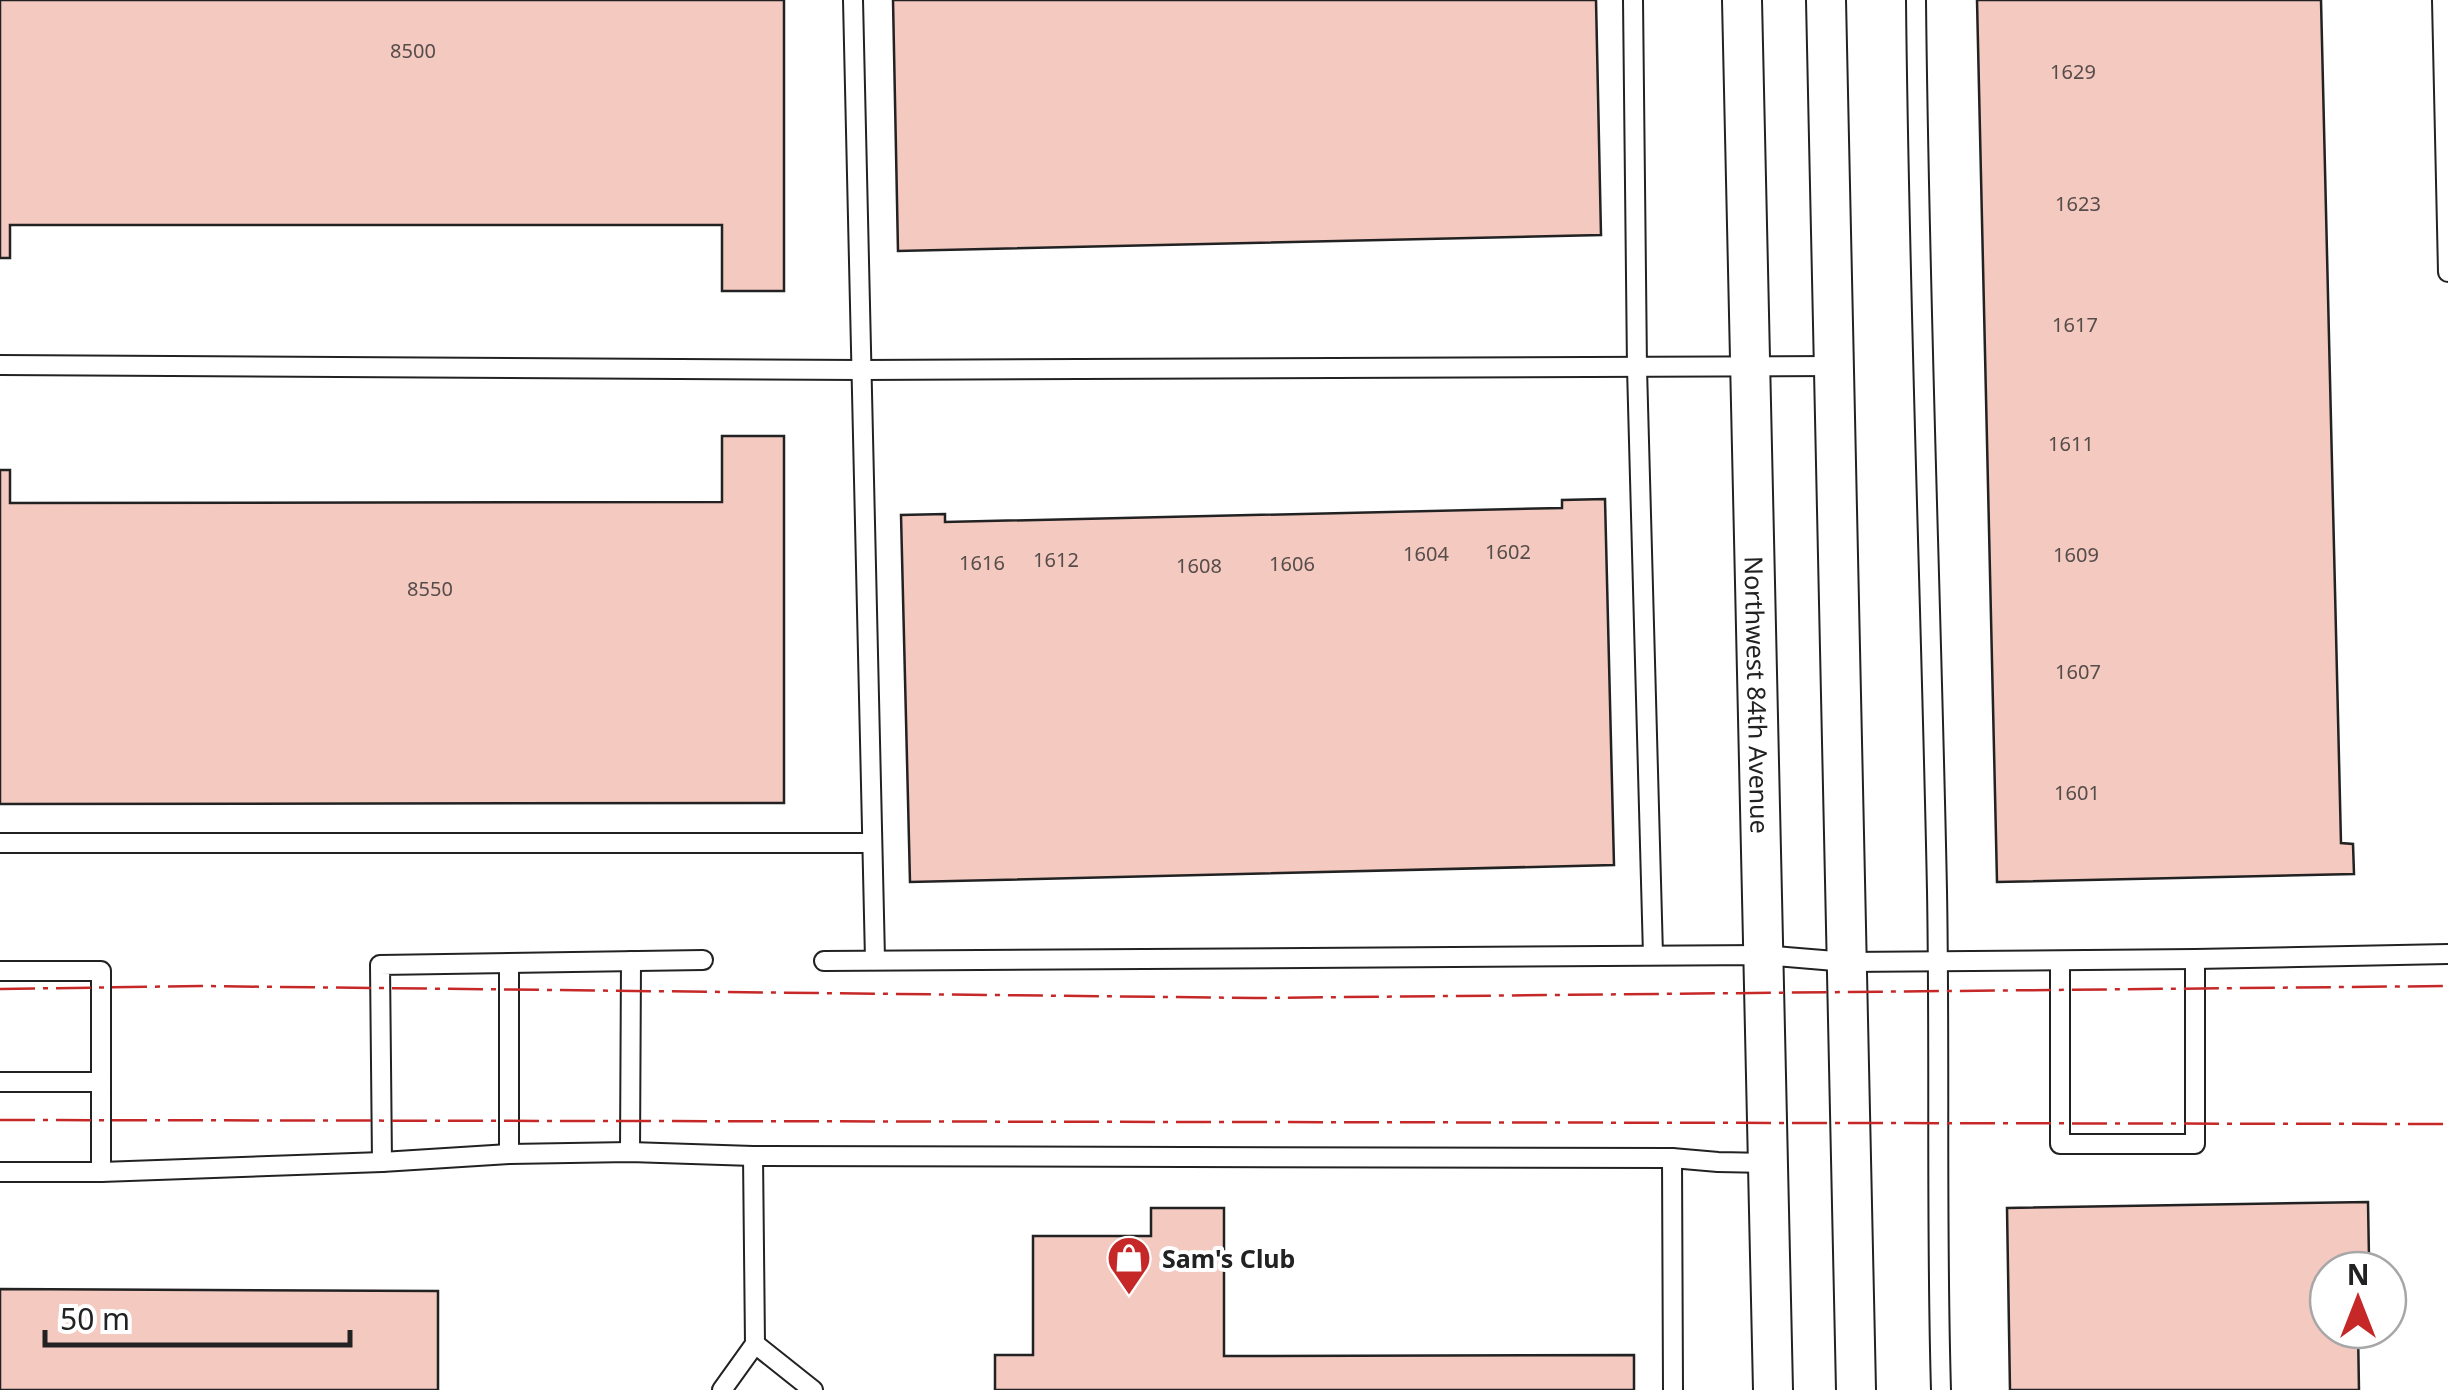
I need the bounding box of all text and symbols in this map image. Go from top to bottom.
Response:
house number: 8500 [390,37,436,64]
house number: 1629 [2050,58,2096,85]
house number: 1623 [2055,190,2101,217]
house number: 1617 [2052,311,2098,338]
house number: 1611 [2048,430,2094,457]
house number: 1602 [1485,538,1531,565]
house number: 1604 [1403,540,1449,567]
house number: 1609 [2053,541,2099,568]
house number: 1612 [1033,546,1079,573]
house number: 1616 [959,549,1005,576]
house number: 1606 [1269,550,1315,577]
house number: 1608 [1176,552,1222,579]
street label: Northwest 84th Avenue [1737,556,1778,834]
house number: 8550 [407,575,453,602]
house number: 1607 [2055,658,2101,685]
house number: 1601 [2054,779,2100,806]
shop icon: Sam's Club [1106,1235,1152,1296]
place label: Sam's Club [1162,1241,1295,1275]
north arrow [2308,1250,2408,1350]
text: N [2347,1255,2369,1293]
scale bar [45,1285,350,1347]
text: 50 m [60,1298,130,1339]

